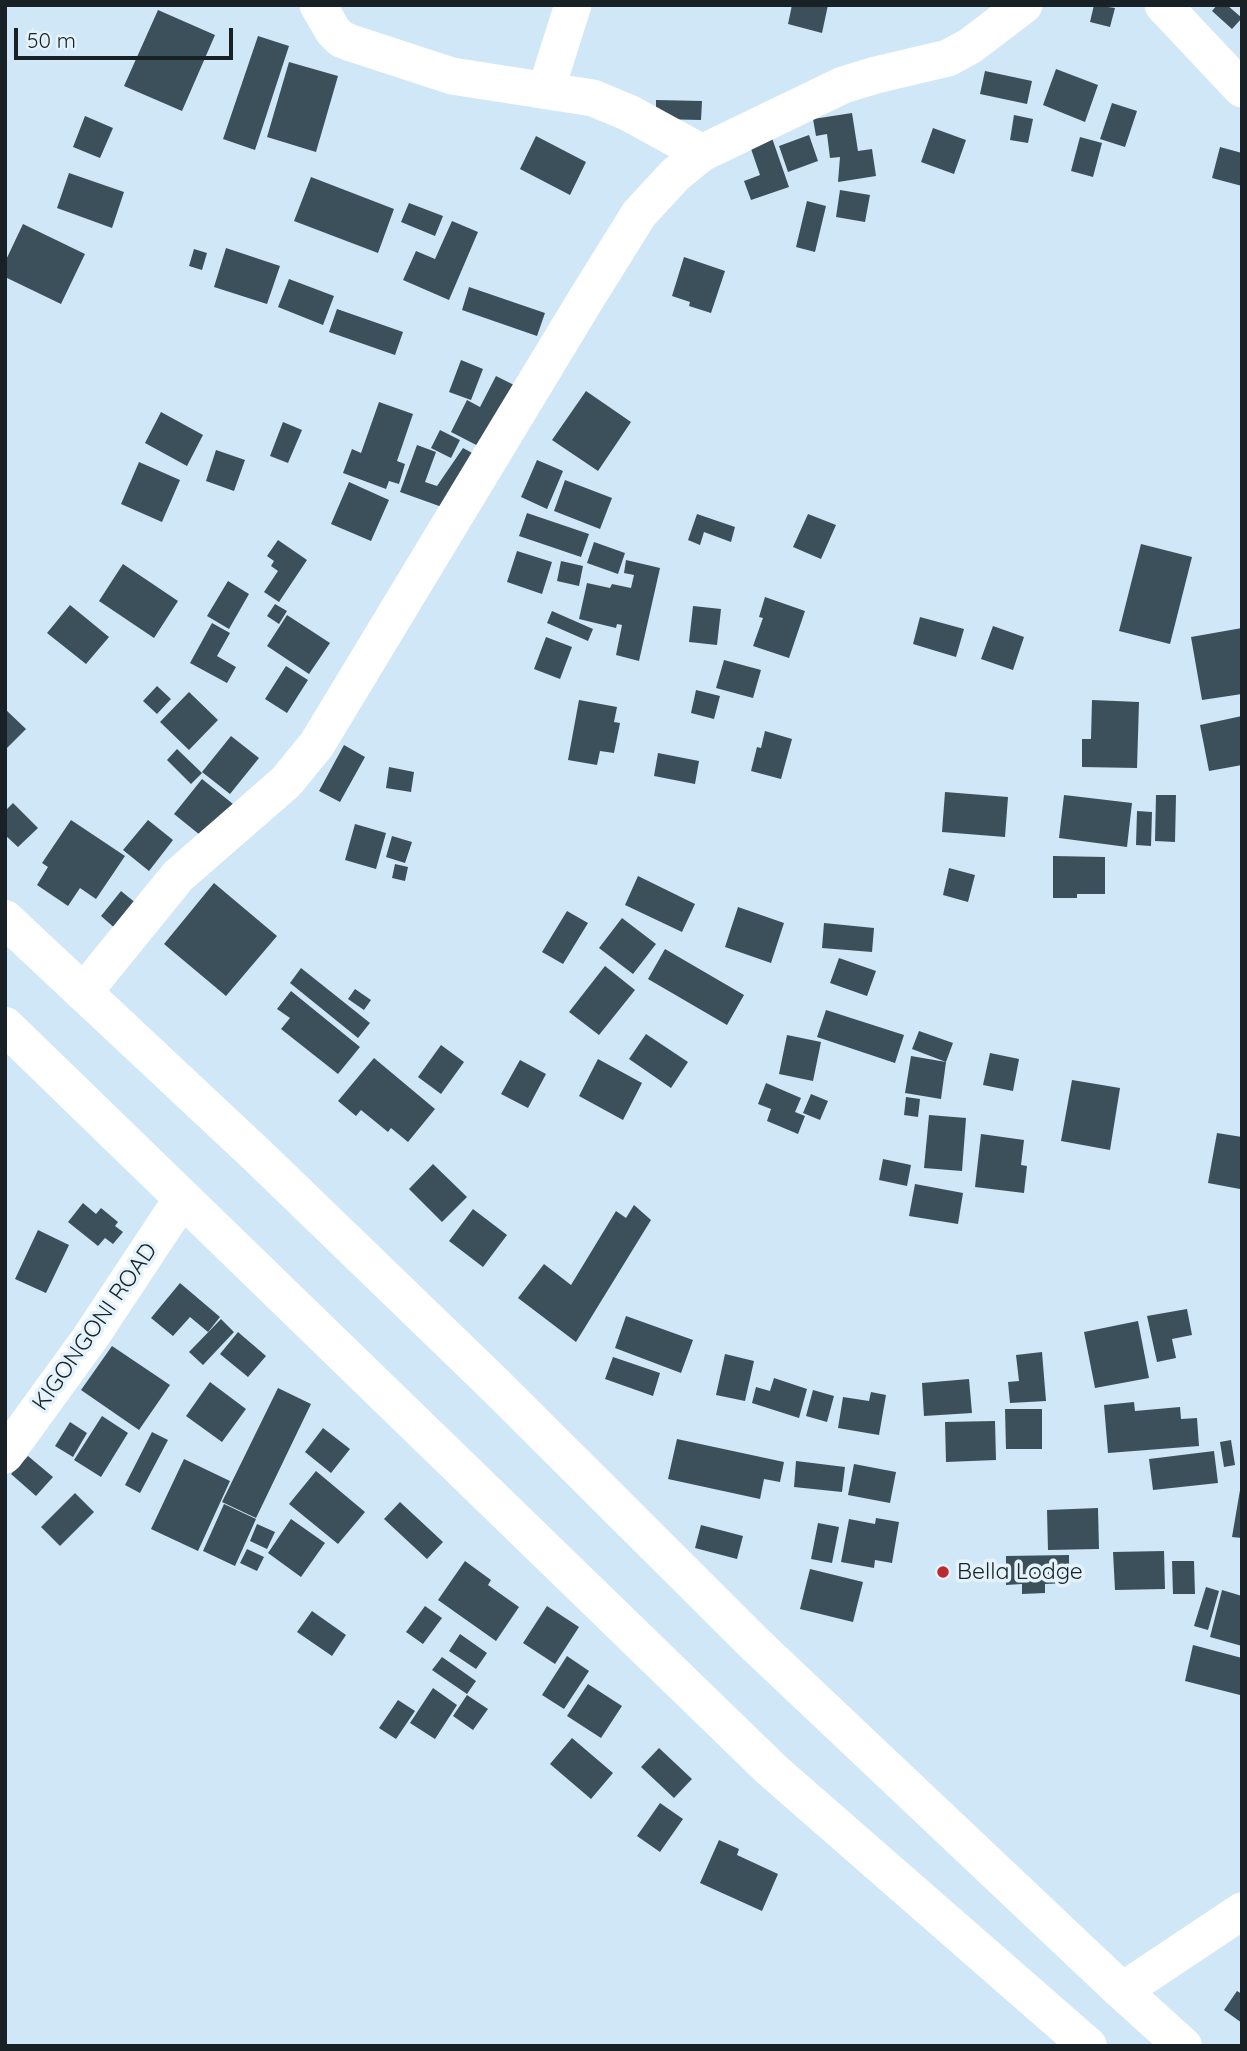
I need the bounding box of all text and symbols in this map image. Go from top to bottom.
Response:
scale bar [18,14,236,58]
text: 50 m [27,27,76,53]
street label: KIGONGONI ROAD [27,1238,163,1416]
place label: Bella Lodge [957,1558,1083,1586]
marker: Bella Lodge [935,1564,951,1580]

